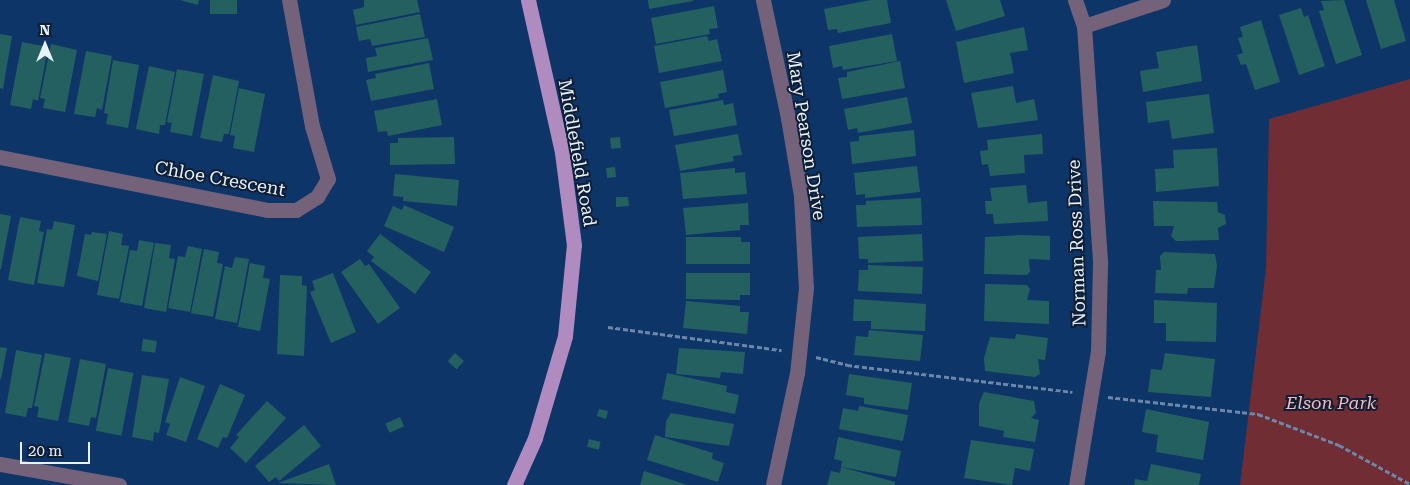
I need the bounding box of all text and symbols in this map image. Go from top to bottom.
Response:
north arrow [20,20,70,70]
text: N [40,22,50,38]
street label: Mary Pearson Drive [782,50,830,222]
street label: Middlefield Road [553,78,601,228]
street label: Chloe Crescent [153,157,287,201]
street label: Norman Ross Drive [1063,159,1091,327]
park label: Elson Park [1286,392,1376,414]
scale bar [22,432,92,464]
text: 20 m [28,442,62,460]

